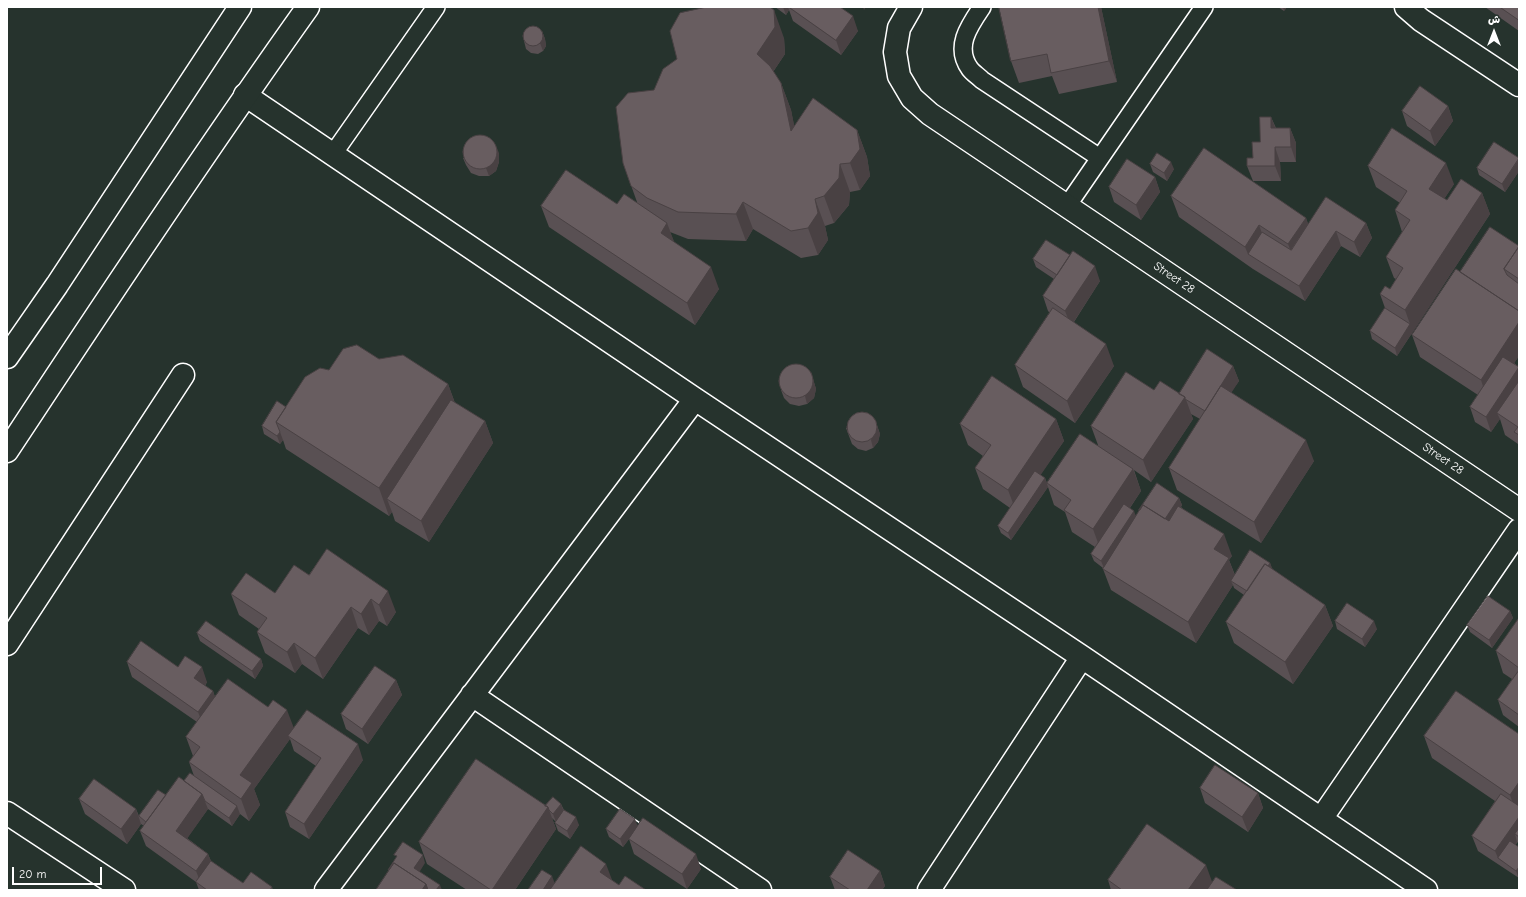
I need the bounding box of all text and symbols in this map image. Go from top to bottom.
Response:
north arrow [1474,12,1514,52]
text: ش [1488,13,1500,26]
street label: Street 28 [1151,259,1197,297]
street label: Street 28 [1420,440,1466,478]
scale bar [14,859,104,885]
text: 20 m [19,867,47,881]

